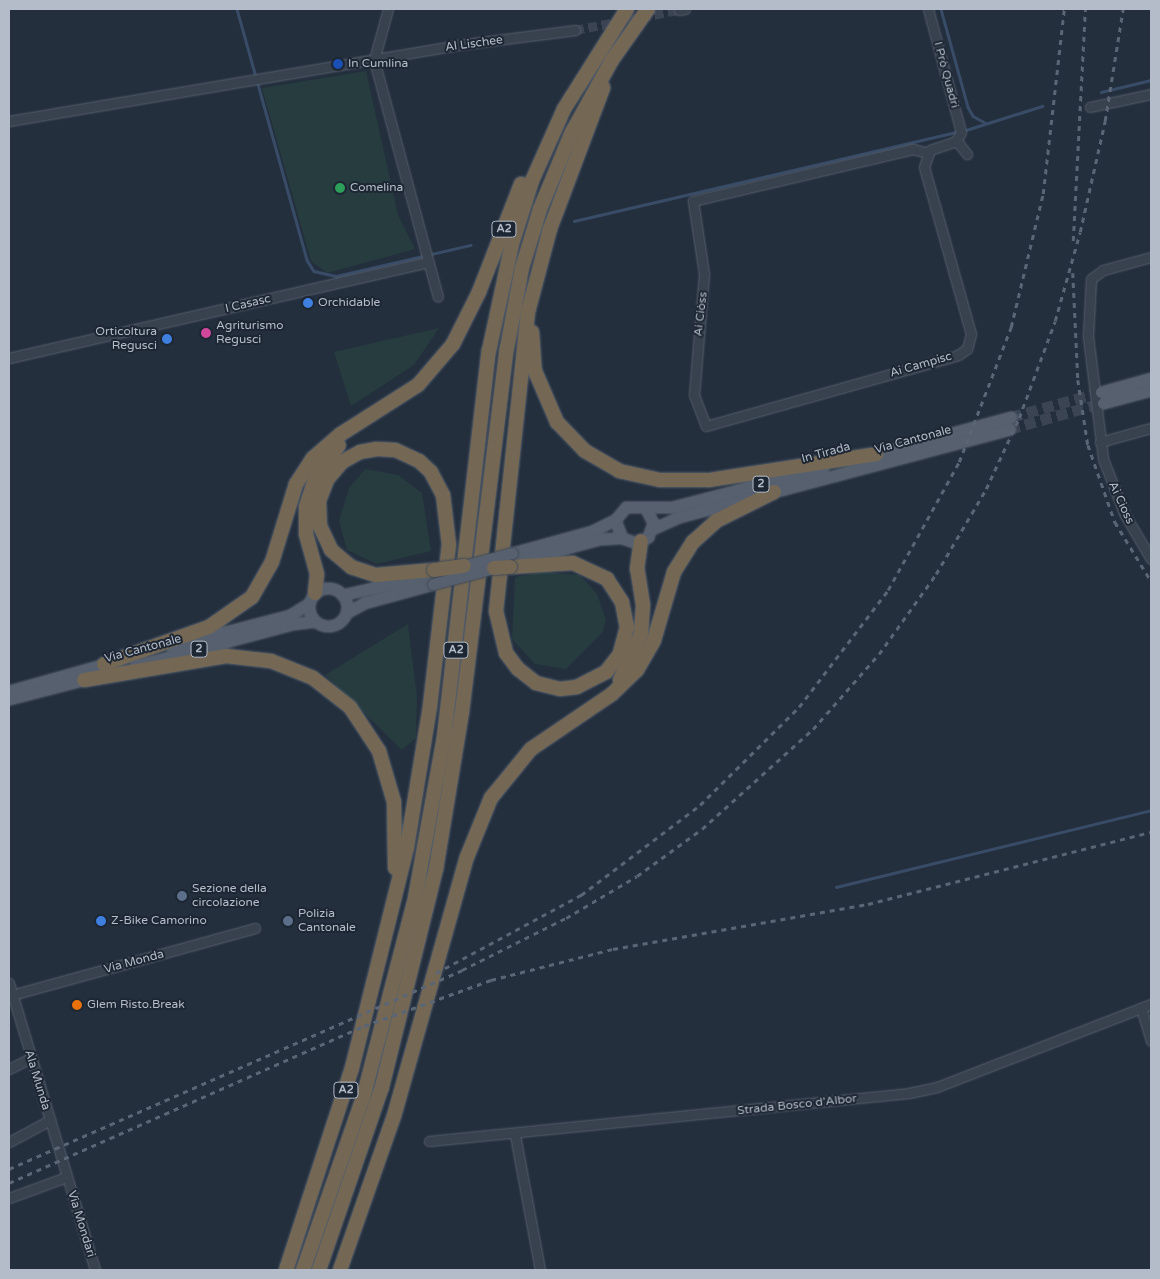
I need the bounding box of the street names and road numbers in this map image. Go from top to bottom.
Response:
street label: Al Lischee [444,33,504,55]
street label: I Prò Quadri [930,40,962,110]
road number: A2 [490,220,518,238]
street label: Ai Ciòss [691,291,711,337]
street label: I Casasc [224,292,272,316]
street label: Ai Campisc [888,349,954,381]
street label: Via Cantonale [873,423,953,457]
street label: In Tirada [800,440,852,466]
road number: 2 [752,476,770,492]
street label: Ai Cioss [1105,480,1137,526]
street label: Via Cantonale [103,632,183,666]
road number: 2 [190,641,208,658]
road number: A2 [442,642,470,658]
street label: Via Monda [102,947,166,977]
street label: Ala Munda [21,1048,53,1112]
road number: A2 [332,1082,360,1098]
street label: Strada Bosco d'Albor [737,1092,857,1118]
street label: Via Mondari [64,1189,98,1259]

